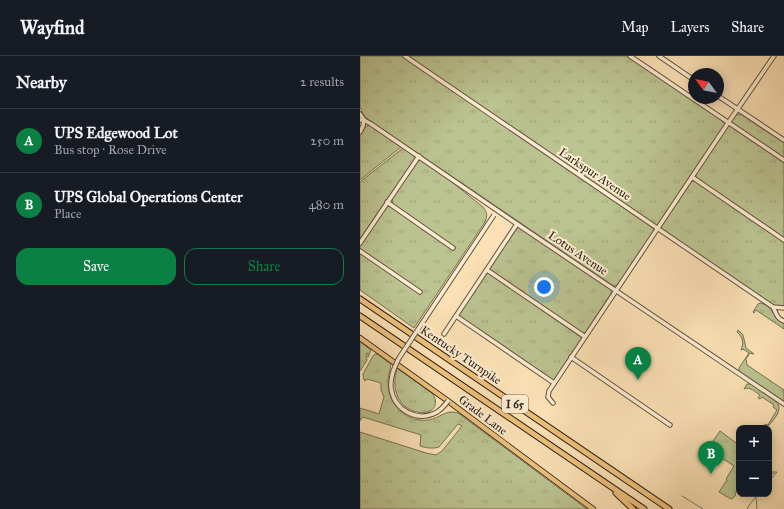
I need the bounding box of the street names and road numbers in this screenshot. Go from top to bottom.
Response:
street label: Larkspur Avenue [556,145,634,203]
street label: Lotus Avenue [546,228,610,278]
street label: Kentucky Turnpike [418,323,504,387]
street label: Grade Lane [456,392,510,438]
road number: I 65 [502,395,528,413]

